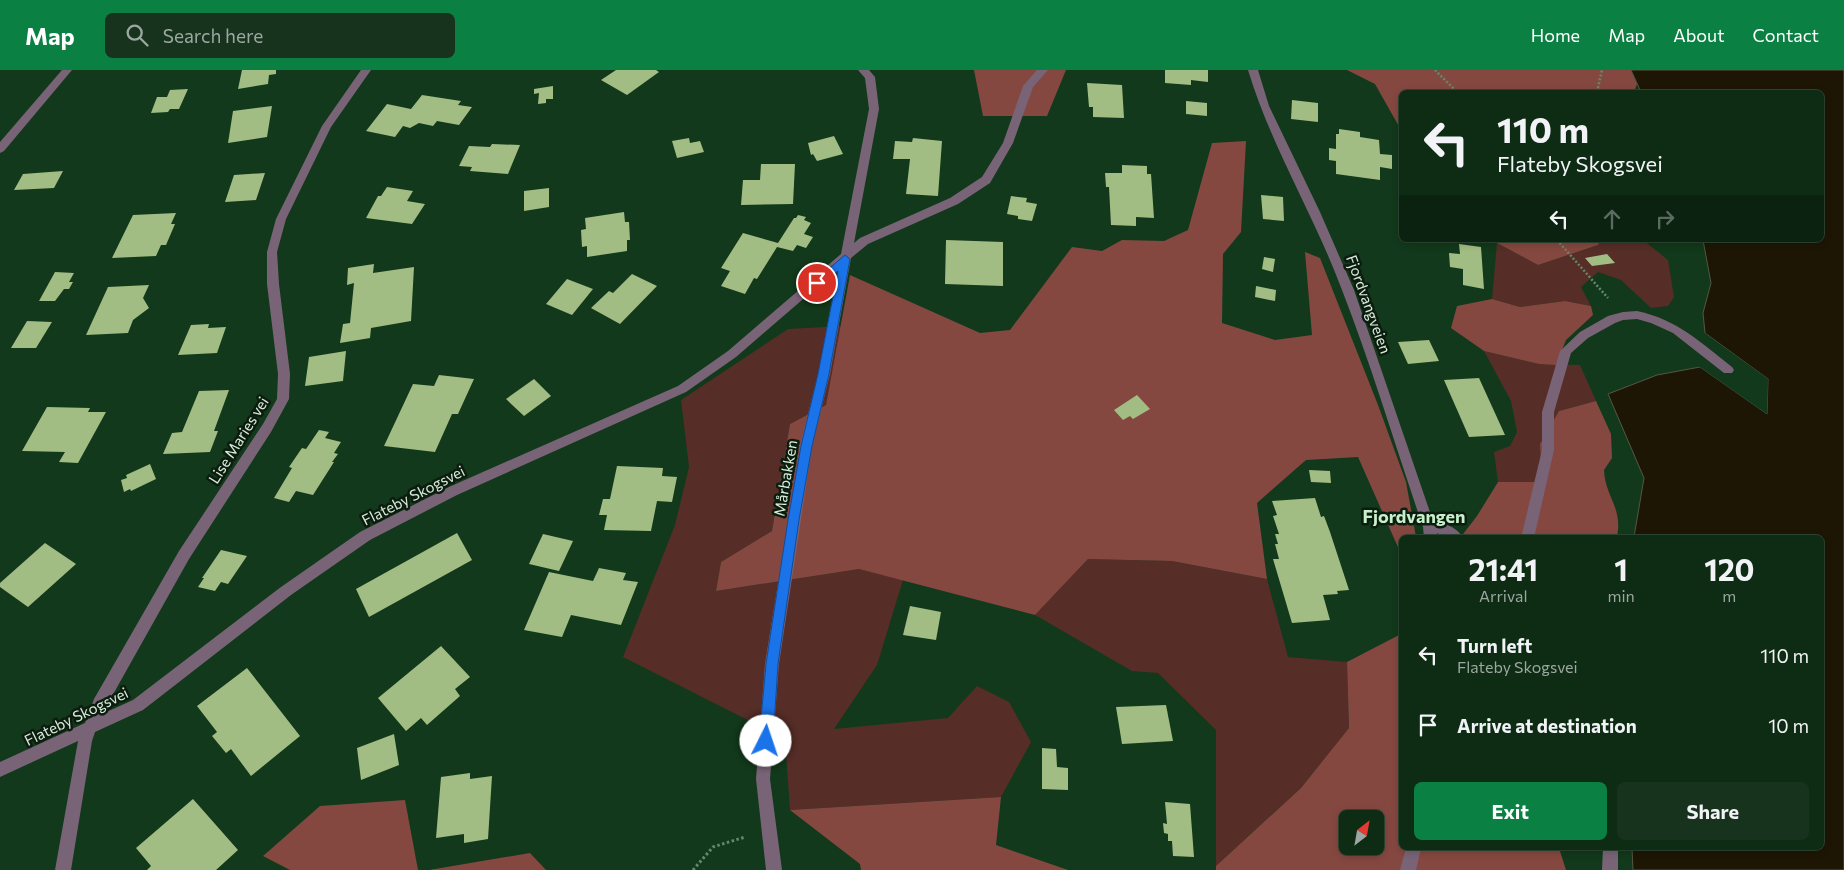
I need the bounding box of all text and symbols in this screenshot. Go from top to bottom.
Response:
search box [105,13,455,58]
text: Map [25,21,75,50]
icon: search [123,21,151,49]
text: Search here [163,24,263,47]
text: Home [1531,24,1580,46]
text: Map [1608,24,1645,46]
text: About [1673,24,1725,46]
text: Contact [1753,24,1819,46]
text: 110 m [1497,107,1589,150]
icon: left [1414,110,1479,175]
text: Flateby Skogsvei [1497,150,1663,177]
icon: left [1545,205,1573,233]
icon: ahead [1598,205,1626,233]
icon: right [1651,205,1679,233]
street label: Fjordvangveien [1343,252,1395,356]
pin [796,262,838,304]
icon: arrive [803,269,831,297]
street label: Lise Maries vei [204,393,272,487]
street label: Mårbakken [769,438,801,518]
street label: Flateby Skogsvei [359,461,467,529]
district label: Fjordvangen [1363,505,1465,527]
text: 21:41 [1468,550,1538,587]
text: 1 [1614,550,1628,587]
text: 120 [1704,550,1755,587]
text: Arrival [1479,586,1527,605]
text: min [1607,586,1635,605]
text: m [1722,586,1736,605]
text: Turn left [1457,634,1532,657]
icon: left [1414,641,1442,669]
text: 110 m [1760,644,1809,667]
text: Flateby Skogsvei [1457,657,1578,676]
street label: Flateby Skogsvei [21,683,131,749]
icon: arrive [1414,711,1442,739]
position arrow [739,714,791,766]
text: Arrive at destination [1457,714,1637,737]
text: 10 m [1768,714,1809,737]
button: Exit [1414,782,1607,840]
button: Share [1617,782,1809,840]
north arrow [1339,810,1384,855]
map controls [1339,810,1384,855]

